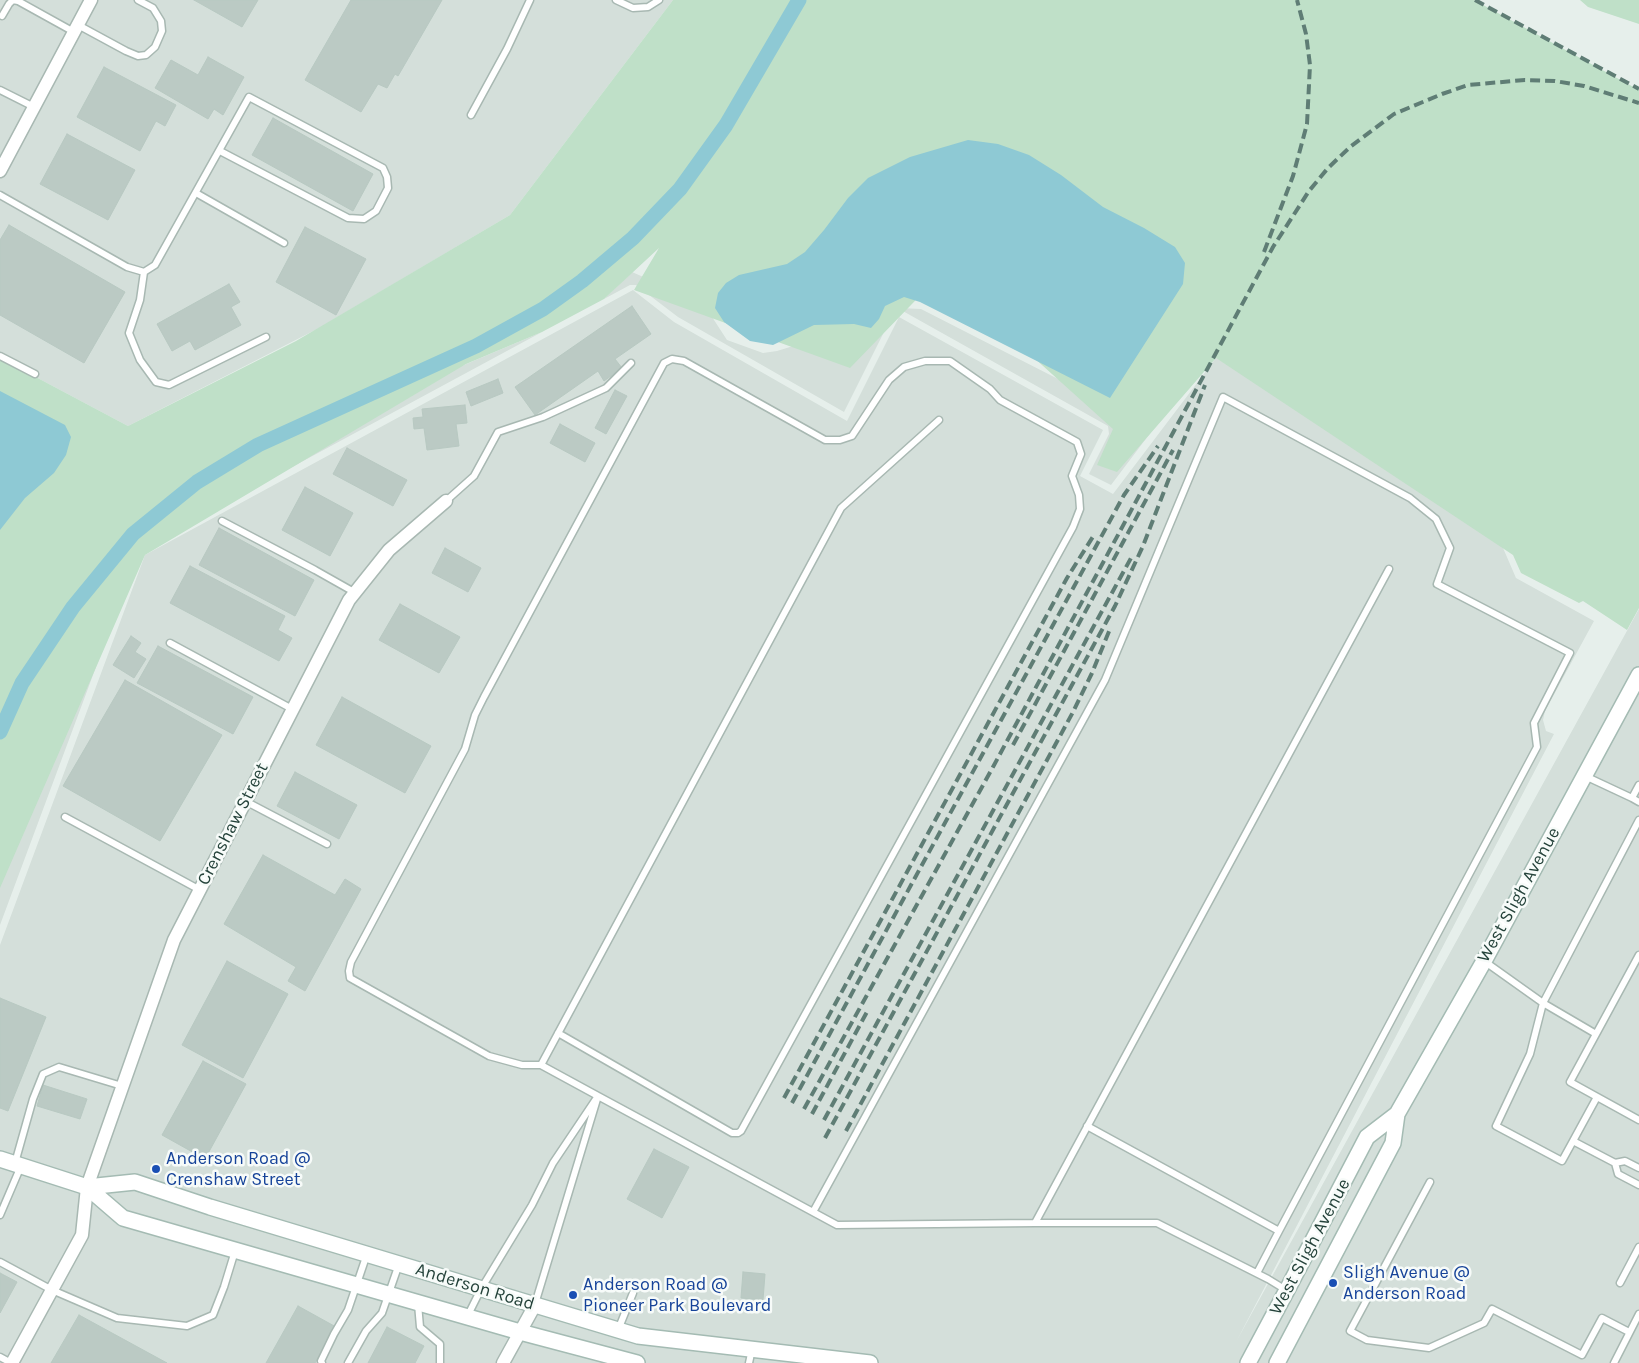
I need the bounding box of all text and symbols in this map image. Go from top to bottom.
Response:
street label: Crenshaw Street [193,759,273,889]
street label: West Sligh Avenue [1473,824,1565,966]
place label: Anderson Road @ Crenshaw Street [166,1148,311,1190]
marker: Anderson Road @ Crenshaw Street [150,1163,162,1175]
street label: West Sligh Avenue [1265,1175,1355,1319]
street label: Anderson Road [413,1259,537,1315]
place label: Sligh Avenue @ Anderson Road [1343,1262,1470,1304]
place label: Anderson Road @ Pioneer Park Boulevard [583,1274,771,1316]
marker: Sligh Avenue @ Anderson Road [1327,1277,1339,1289]
marker: Anderson Road @ Pioneer Park Boulevard [567,1289,579,1301]

